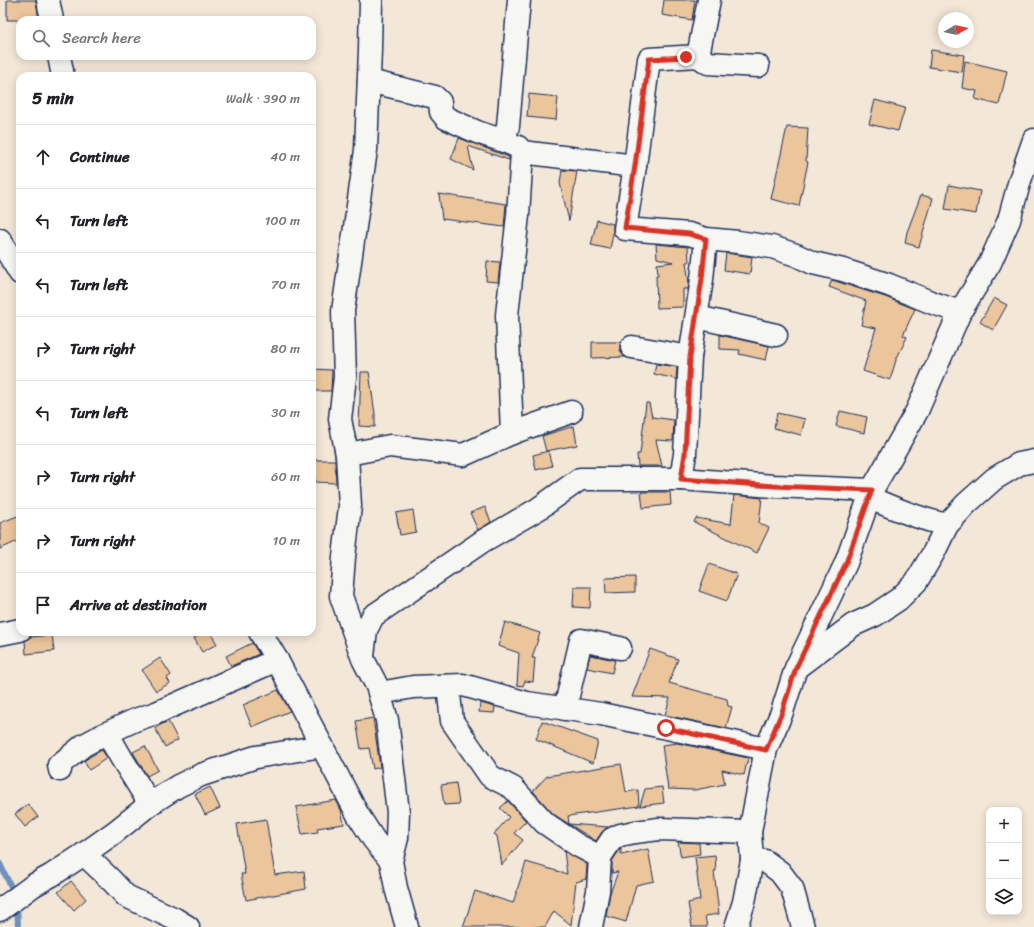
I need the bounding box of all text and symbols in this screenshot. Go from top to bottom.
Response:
north arrow [938,12,974,48]
search box [16,16,316,60]
text: Search here [62,25,141,51]
icon: search [30,27,52,49]
route end [677,48,695,66]
text: 5 min [32,83,74,113]
text: Walk · 390 m [226,87,300,110]
text: Continue [70,144,130,170]
text: 40 m [270,145,300,168]
icon: ahead [32,146,54,168]
text: Turn left [70,208,128,234]
text: 100 m [265,209,300,232]
icon: left [32,210,54,232]
text: Turn left [70,272,128,298]
text: 70 m [271,273,300,296]
icon: left [32,274,54,296]
text: Turn right [70,336,135,362]
text: 80 m [271,337,300,360]
icon: right [32,338,54,360]
text: Turn left [70,400,128,426]
text: 30 m [271,401,300,424]
icon: left [32,402,54,424]
text: Turn right [70,464,135,490]
text: 60 m [271,465,300,488]
icon: right [32,466,54,488]
text: Turn right [70,528,135,554]
text: 10 m [273,529,300,552]
icon: right [32,530,54,552]
text: Arrive at destination [70,592,207,618]
icon: arrive [32,594,54,616]
route start [657,719,675,737]
map controls [986,807,1022,915]
button: + [986,807,1022,843]
button: − [986,843,1022,879]
button: layers [986,879,1022,915]

